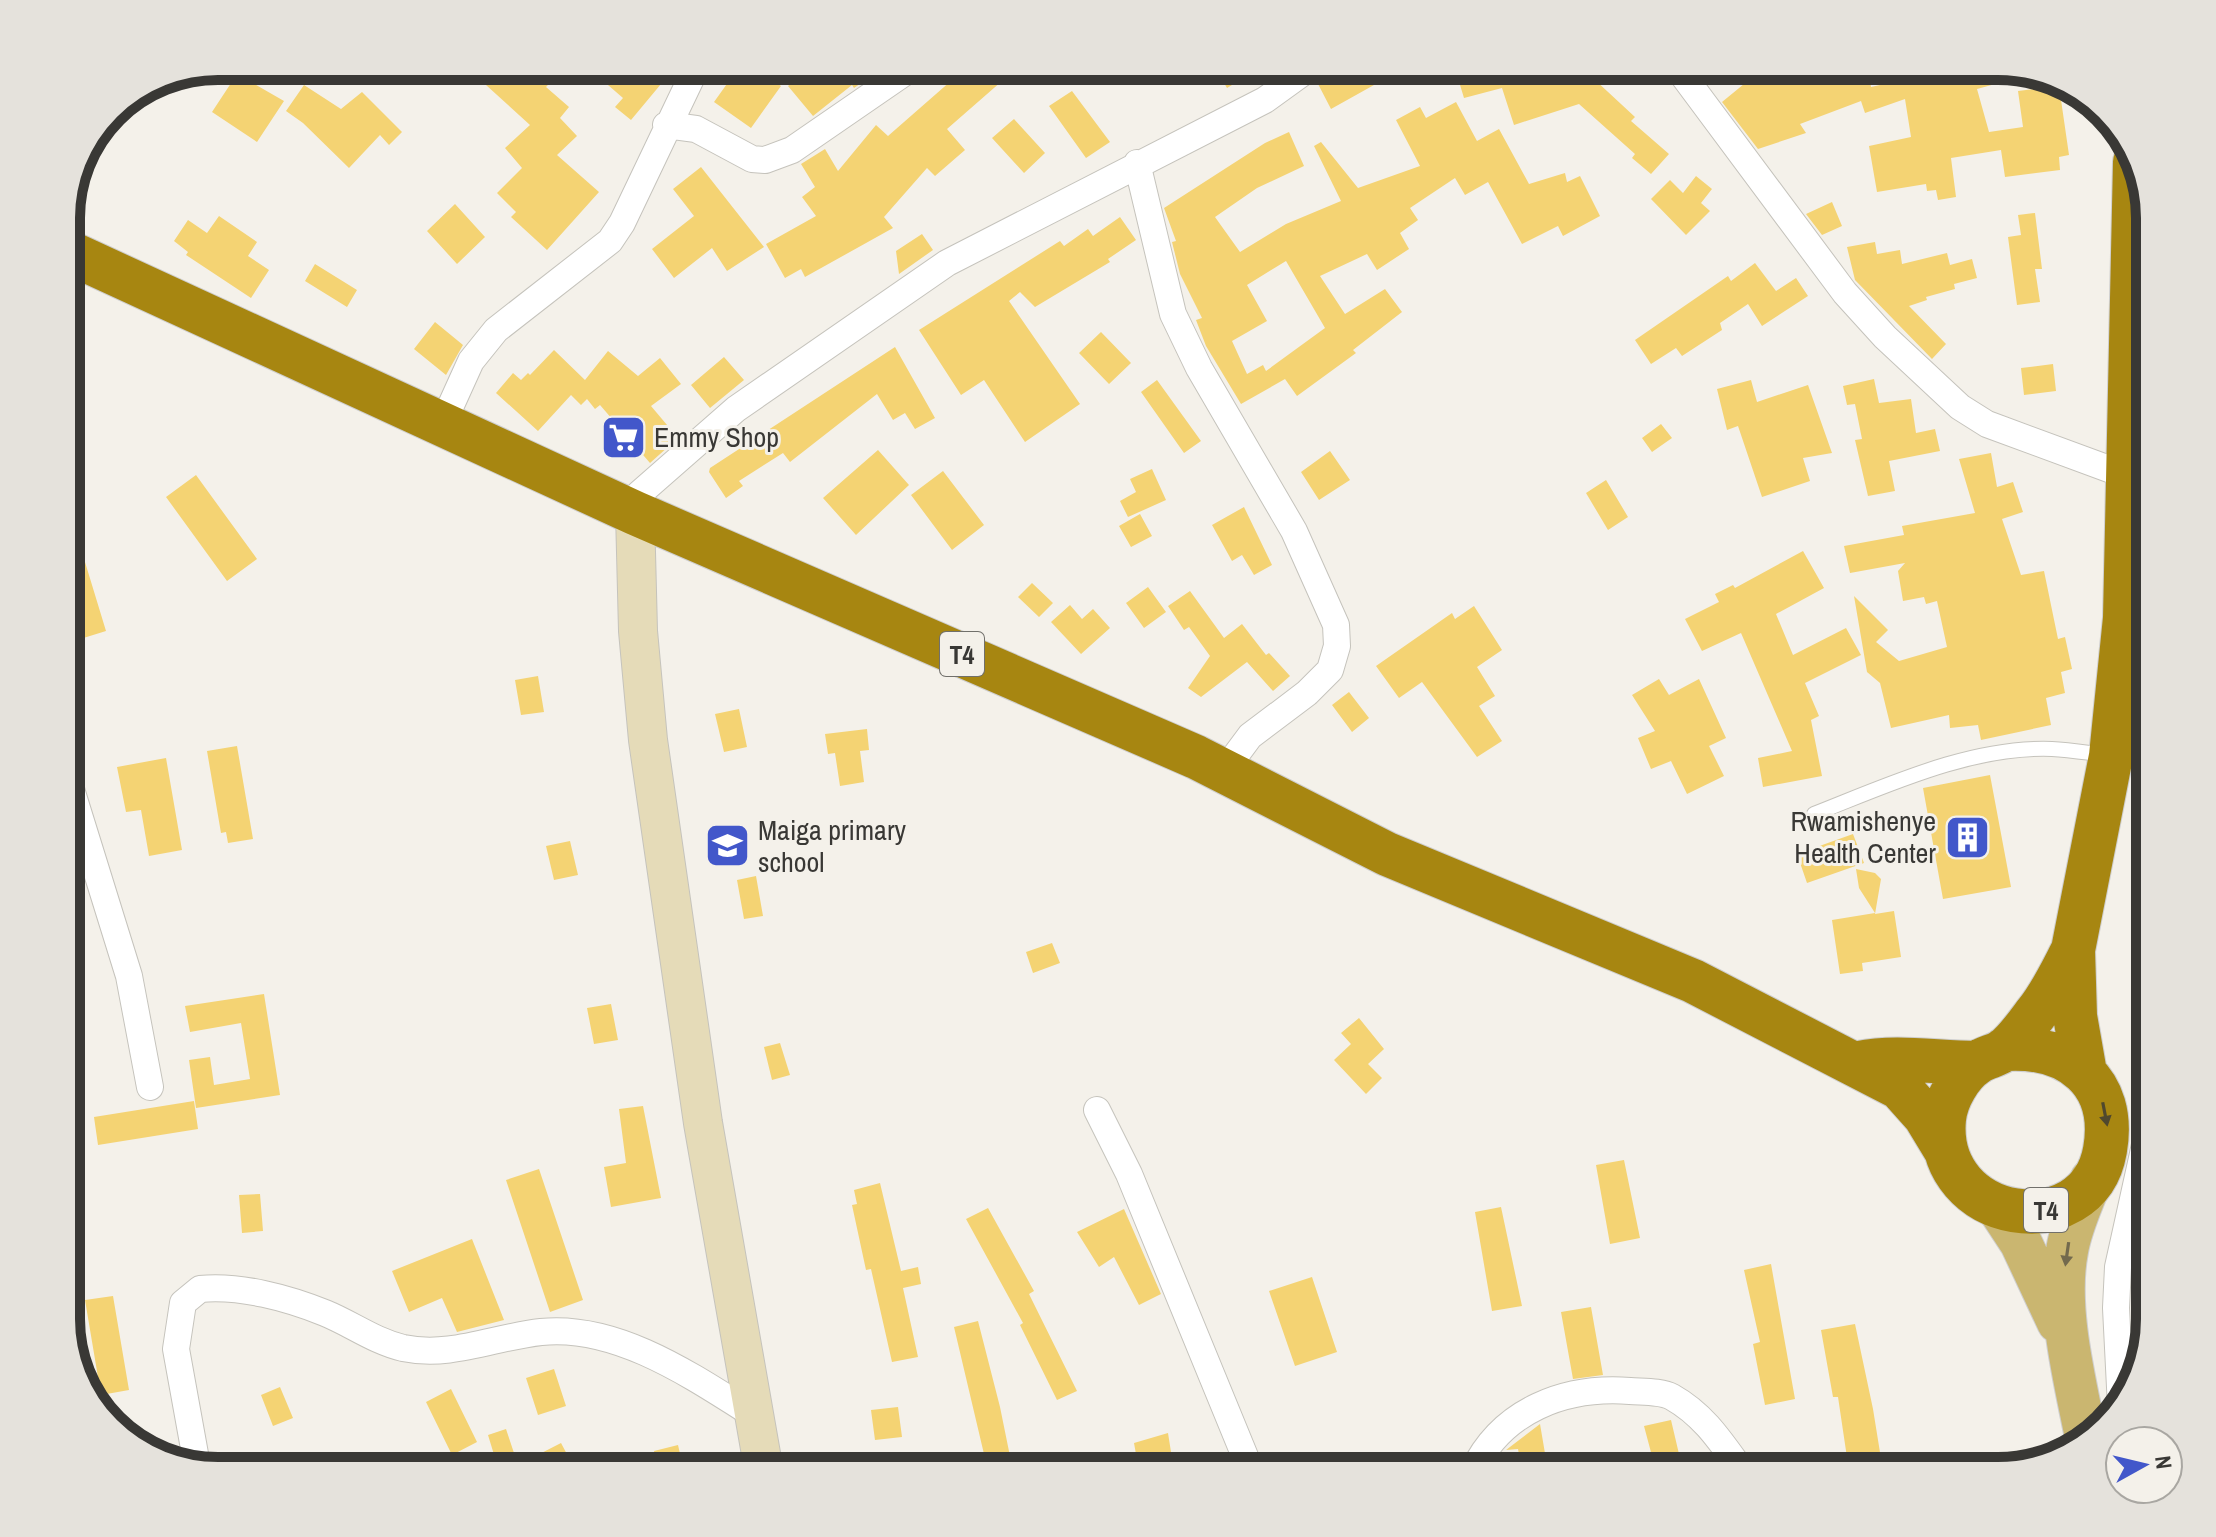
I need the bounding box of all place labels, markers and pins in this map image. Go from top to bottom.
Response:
supermarket icon: Emmy Shop [599,413,647,461]
place label: Emmy Shop [654,418,779,456]
place label: Rwamishenye Health Center [1791,802,1936,872]
place label: Maiga primary school [758,811,907,881]
building icon: Rwamishenye Health Center [1943,813,1991,861]
school or university icon: Maiga primary school [703,822,751,870]

